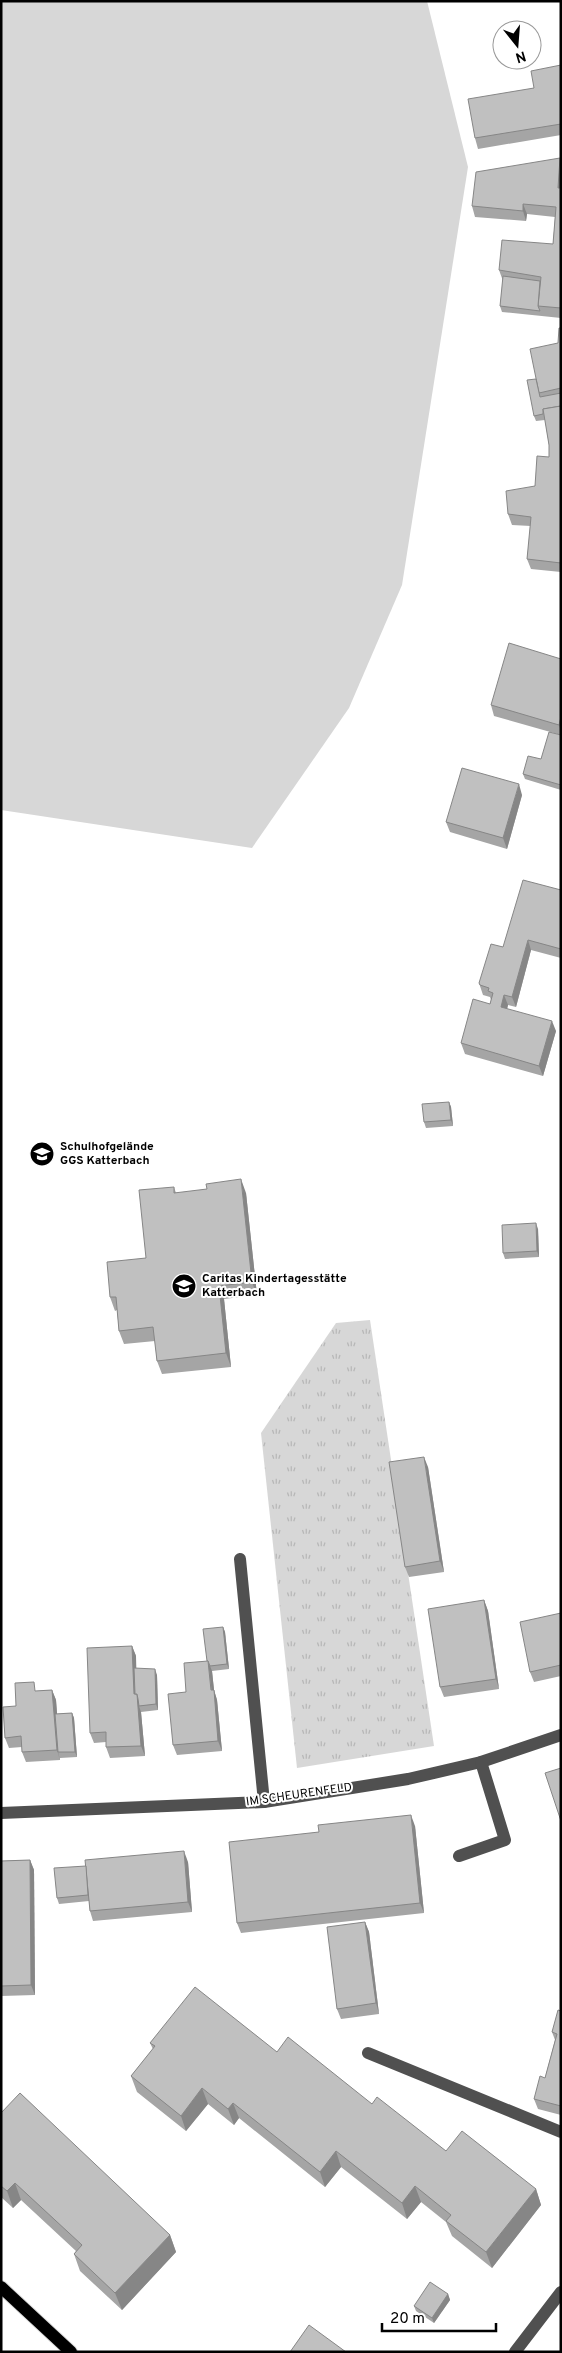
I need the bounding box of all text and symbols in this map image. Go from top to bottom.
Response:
north arrow [492,20,542,70]
text: N [513,46,528,66]
place label: Schulhofgelände GGS Katterbach [60,1139,154,1169]
school or university icon: Schulhofgelände GGS Katterbach [29,1141,55,1167]
place label: Caritas Kindertagesstätte Katterbach [202,1271,347,1301]
school or university icon: Caritas Kindertagesstätte Katterbach [171,1273,197,1299]
street label: IM SCHEURENFELD [245,1780,353,1810]
scale bar [382,2300,496,2332]
text: 20 m [390,2310,425,2329]

